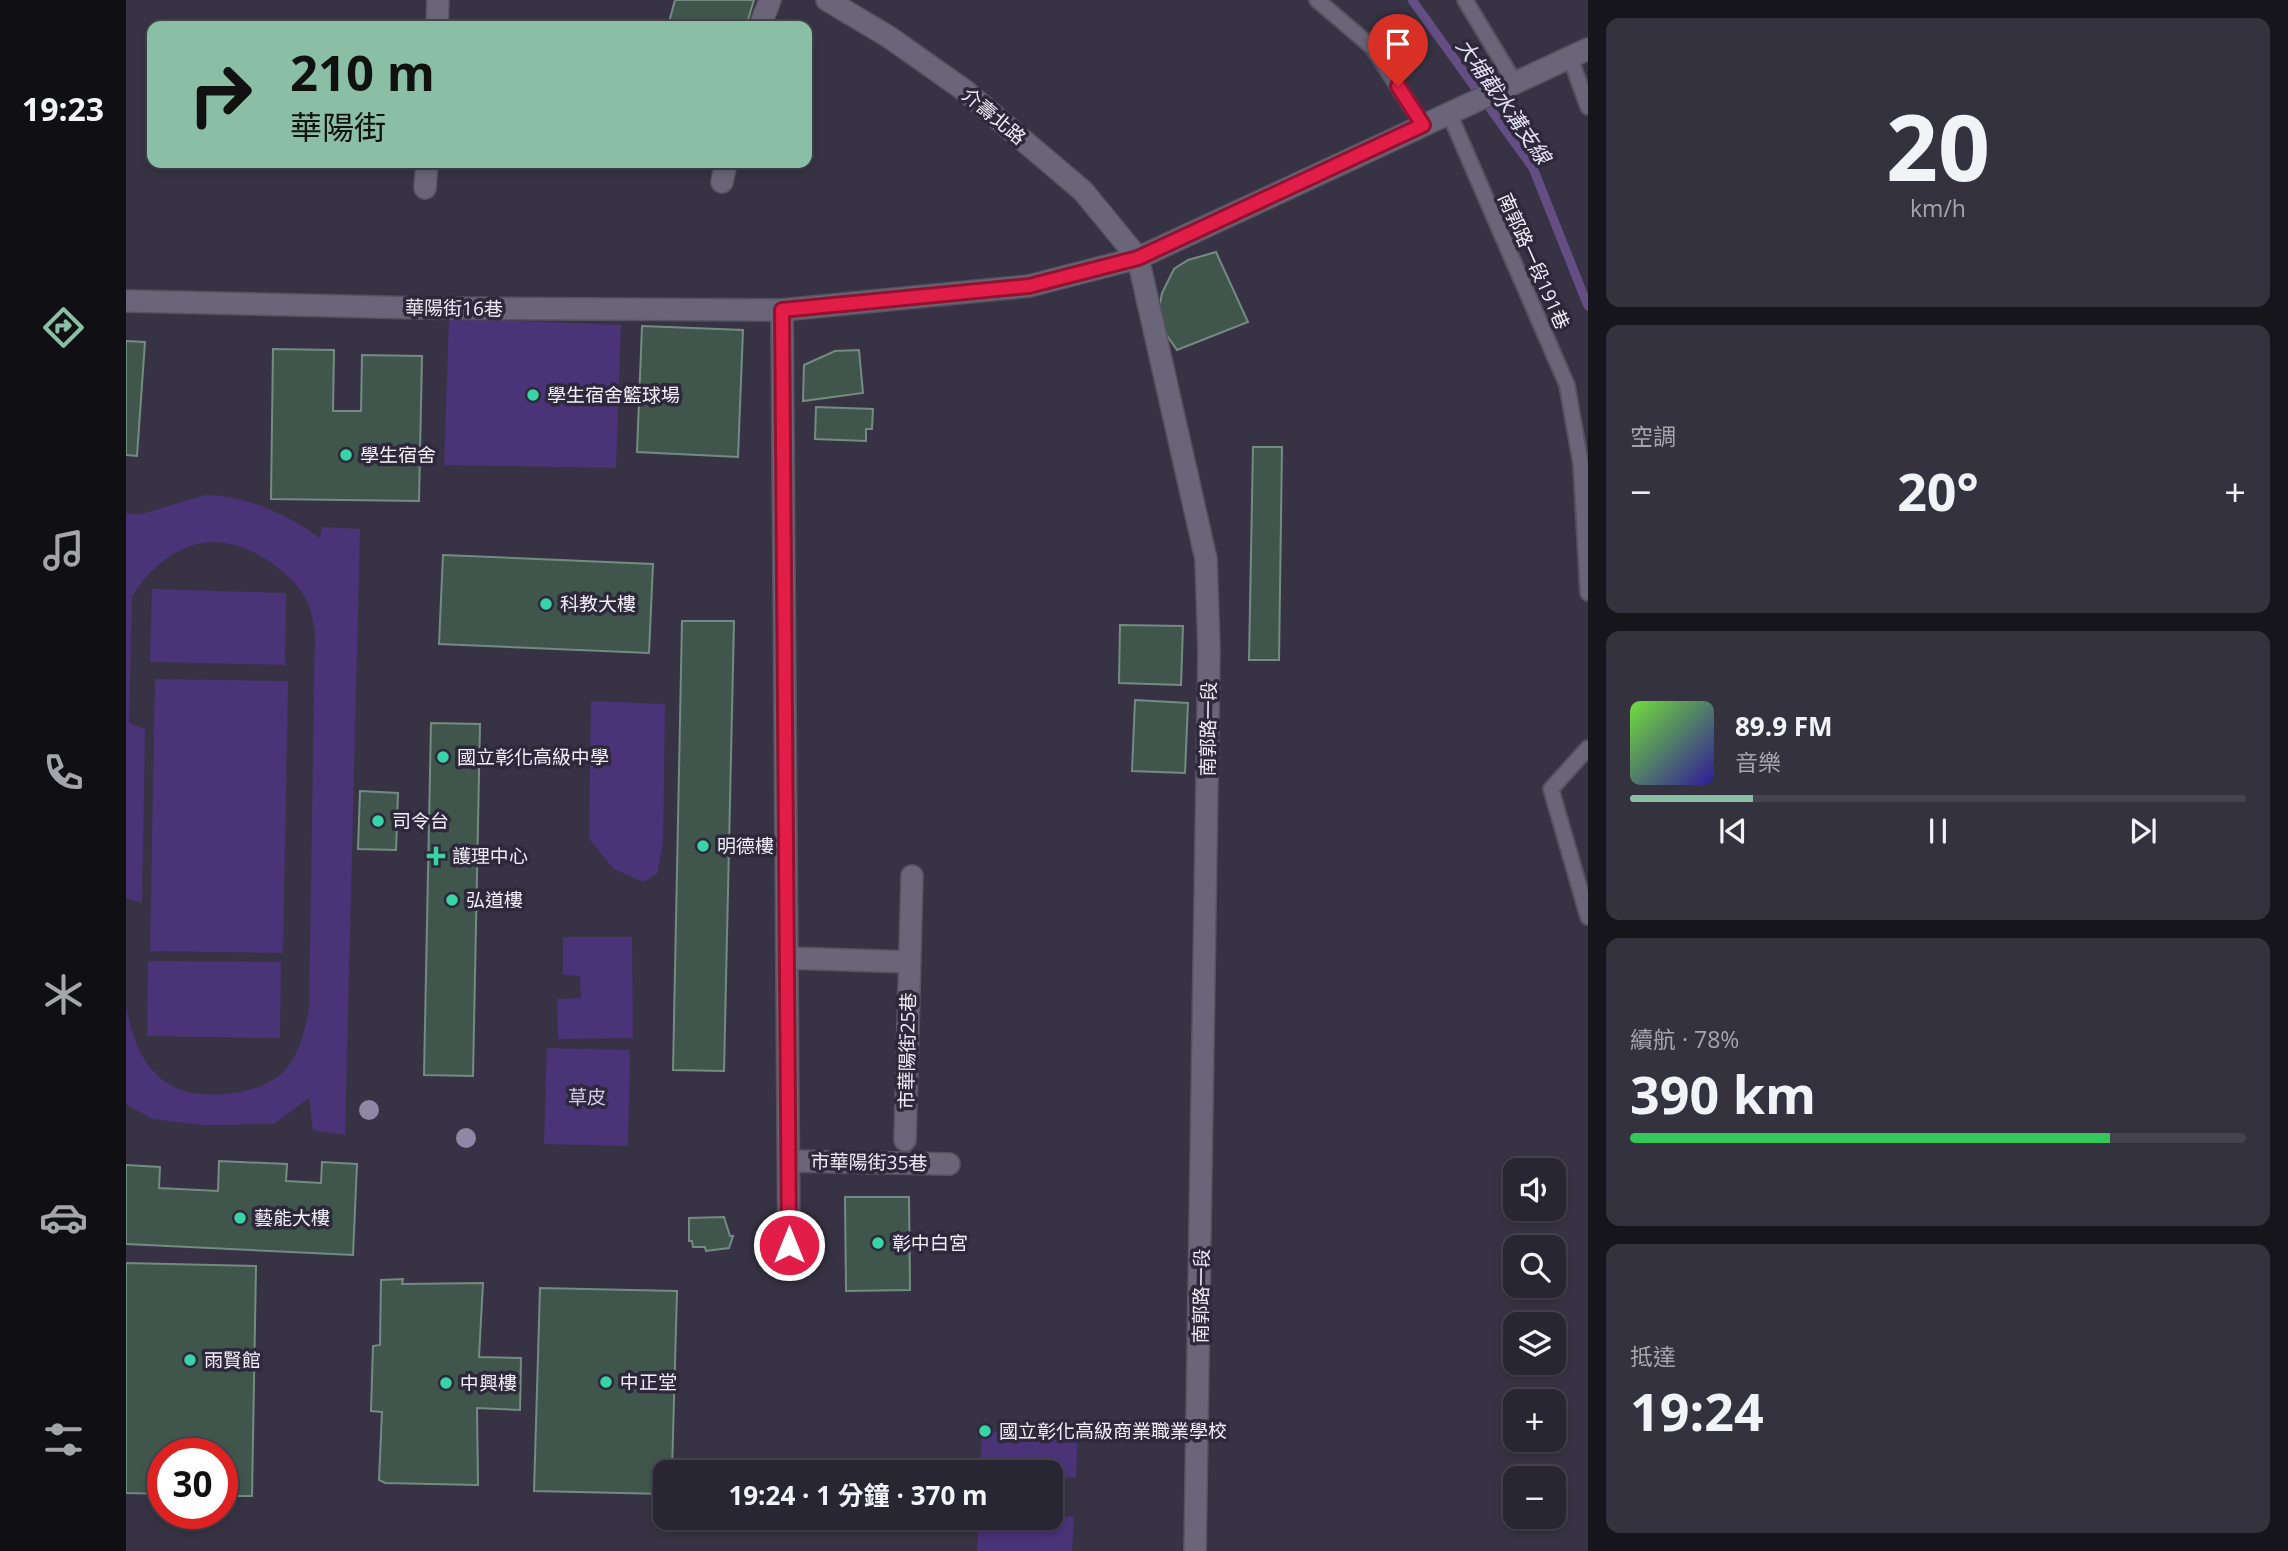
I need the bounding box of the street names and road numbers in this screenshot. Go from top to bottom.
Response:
street label: 介壽北路 [957,82,1031,150]
street label: 南郭路一段191巷 [1492,189,1576,333]
street label: 華陽街16巷 [405,294,503,322]
street label: 南郭路一段 [1194,681,1222,777]
street label: 市華陽街25巷 [893,992,921,1110]
street label: 市華陽街35巷 [810,1148,928,1176]
street label: 南郭路一段 [1187,1248,1215,1344]

